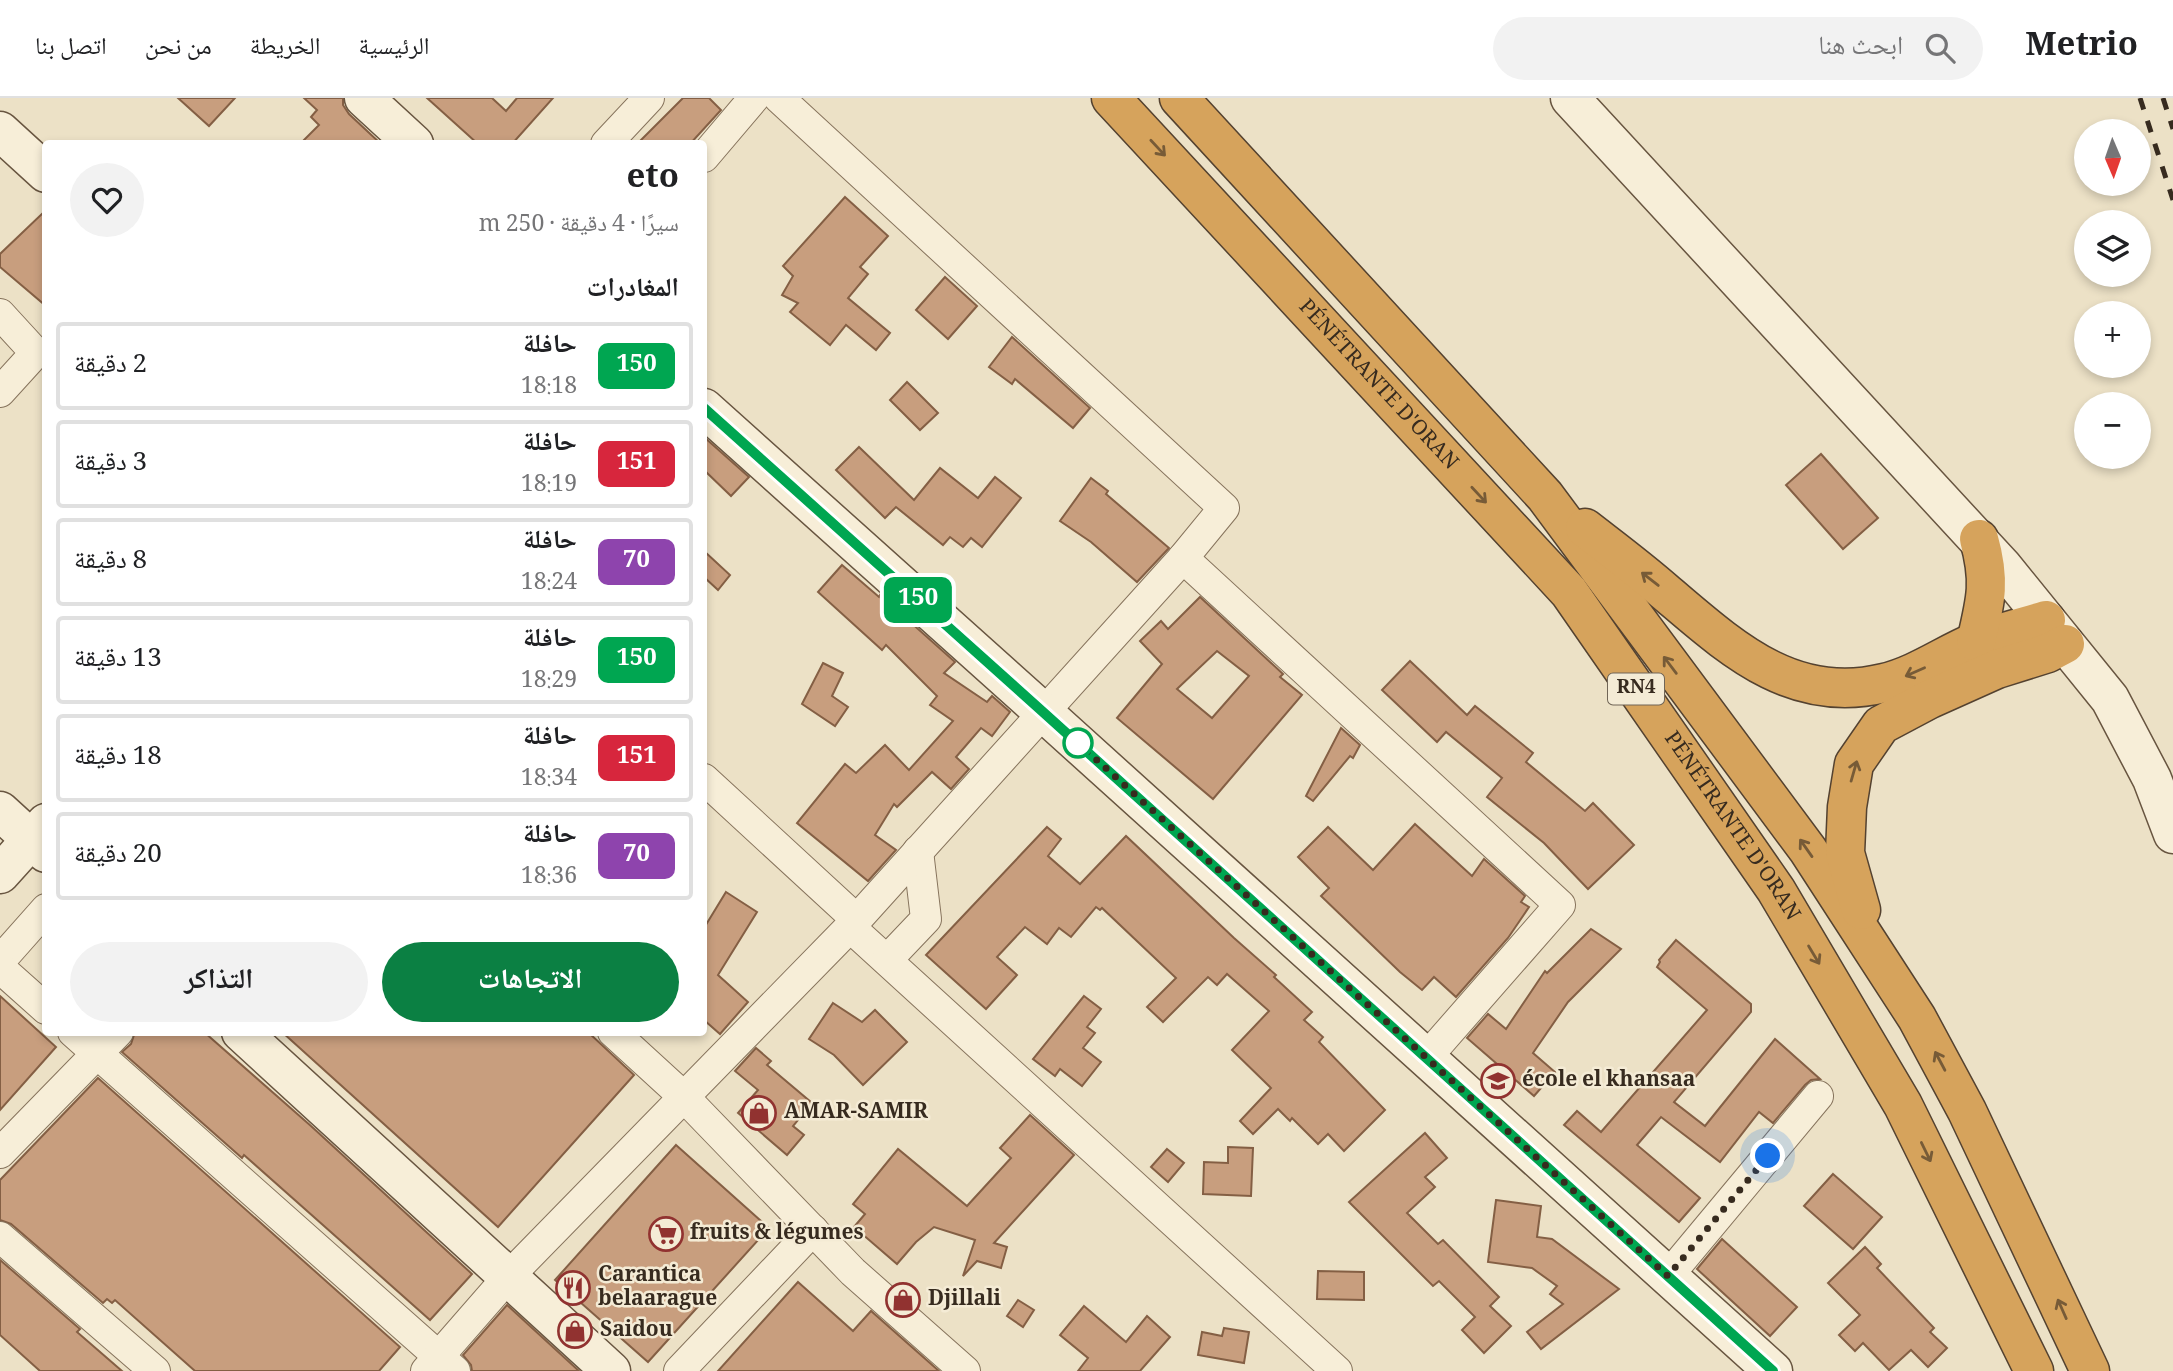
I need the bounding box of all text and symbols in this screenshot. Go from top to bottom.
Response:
search box [1493,17,1983,80]
text: Metrio [2025,20,2138,76]
text: ابحث هنا [1818,26,1903,70]
text: اتصل بنا [35,28,107,69]
text: من نحن [145,28,212,69]
text: الخريطة [250,28,320,69]
text: الرئيسية [358,28,430,69]
icon: search [1921,29,1959,67]
north arrow [2074,119,2151,196]
map controls [2074,119,2151,469]
one-way arrow [1150,139,1166,157]
text: eto [626,152,679,208]
button: heart [70,163,144,237]
text: سيرًا · 4 دقيقة · 250 m [479,206,679,246]
button: layers [2074,210,2151,287]
text: المغادرات [587,268,679,312]
street label: PÉNÉTRANTE D'ORAN [1289,292,1466,479]
button: + [2074,301,2151,378]
text: حافلة [523,324,577,368]
text: 2 دقيقة [74,344,147,388]
text: 150 [616,345,657,386]
text: 18:18 [521,368,577,408]
button: − [2074,392,2151,469]
text: حافلة [523,422,577,466]
text: 3 دقيقة [74,442,147,486]
text: 151 [616,443,657,484]
text: 18:19 [521,466,577,506]
one-way arrow [1471,486,1487,504]
text: حافلة [523,520,577,564]
text: 8 دقيقة [74,540,147,584]
text: 70 [623,541,650,582]
text: 18:24 [521,564,577,604]
one-way arrow [1641,572,1660,587]
line badge: 150 [878,577,958,623]
text: 150 [898,579,938,620]
text: حافلة [523,618,577,662]
text: 13 دقيقة [74,638,162,682]
text: 150 [616,639,657,680]
one-way arrow [1663,656,1678,675]
text: 18:29 [521,662,577,702]
one-way arrow [1905,666,1926,679]
road number: RN4 [1608,674,1664,704]
text: حافلة [523,716,577,760]
street label: PÉNÉTRANTE D'ORAN [1654,725,1808,928]
unlabelled marker [1063,728,1093,758]
text: 18 دقيقة [74,736,162,780]
text: 151 [616,737,657,778]
text: 18:34 [521,760,577,800]
one-way arrow [1849,760,1862,782]
text: حافلة [523,814,577,858]
text: 20 دقيقة [74,834,162,878]
text: 70 [623,835,650,876]
one-way arrow [1799,839,1813,858]
text: 18:36 [521,858,577,898]
button: التذاكر [70,942,368,1022]
button: الاتجاهات [382,942,679,1022]
one-way arrow [1807,944,1821,964]
one-way arrow [1933,1051,1946,1072]
school or university icon: école el khansaa [1479,1062,1517,1100]
place label: école el khansaa [1522,1064,1695,1099]
shop icon: AMAR-SAMIR [740,1094,778,1132]
place label: AMAR-SAMIR [784,1096,929,1131]
your location [1750,1138,1785,1173]
one-way arrow [1920,1141,1934,1162]
supermarket icon: fruits & légumes [647,1215,685,1253]
place label: fruits & légumes [690,1217,864,1252]
place label: Carantica belaarague [598,1259,717,1318]
restaurant icon: Carantica belaarague [554,1269,592,1307]
shop icon: Djillali [884,1281,922,1319]
place label: Djillali [928,1283,1002,1318]
one-way arrow [2055,1299,2068,1320]
shop icon: Saidou [556,1312,594,1350]
place label: Saidou [600,1314,673,1349]

